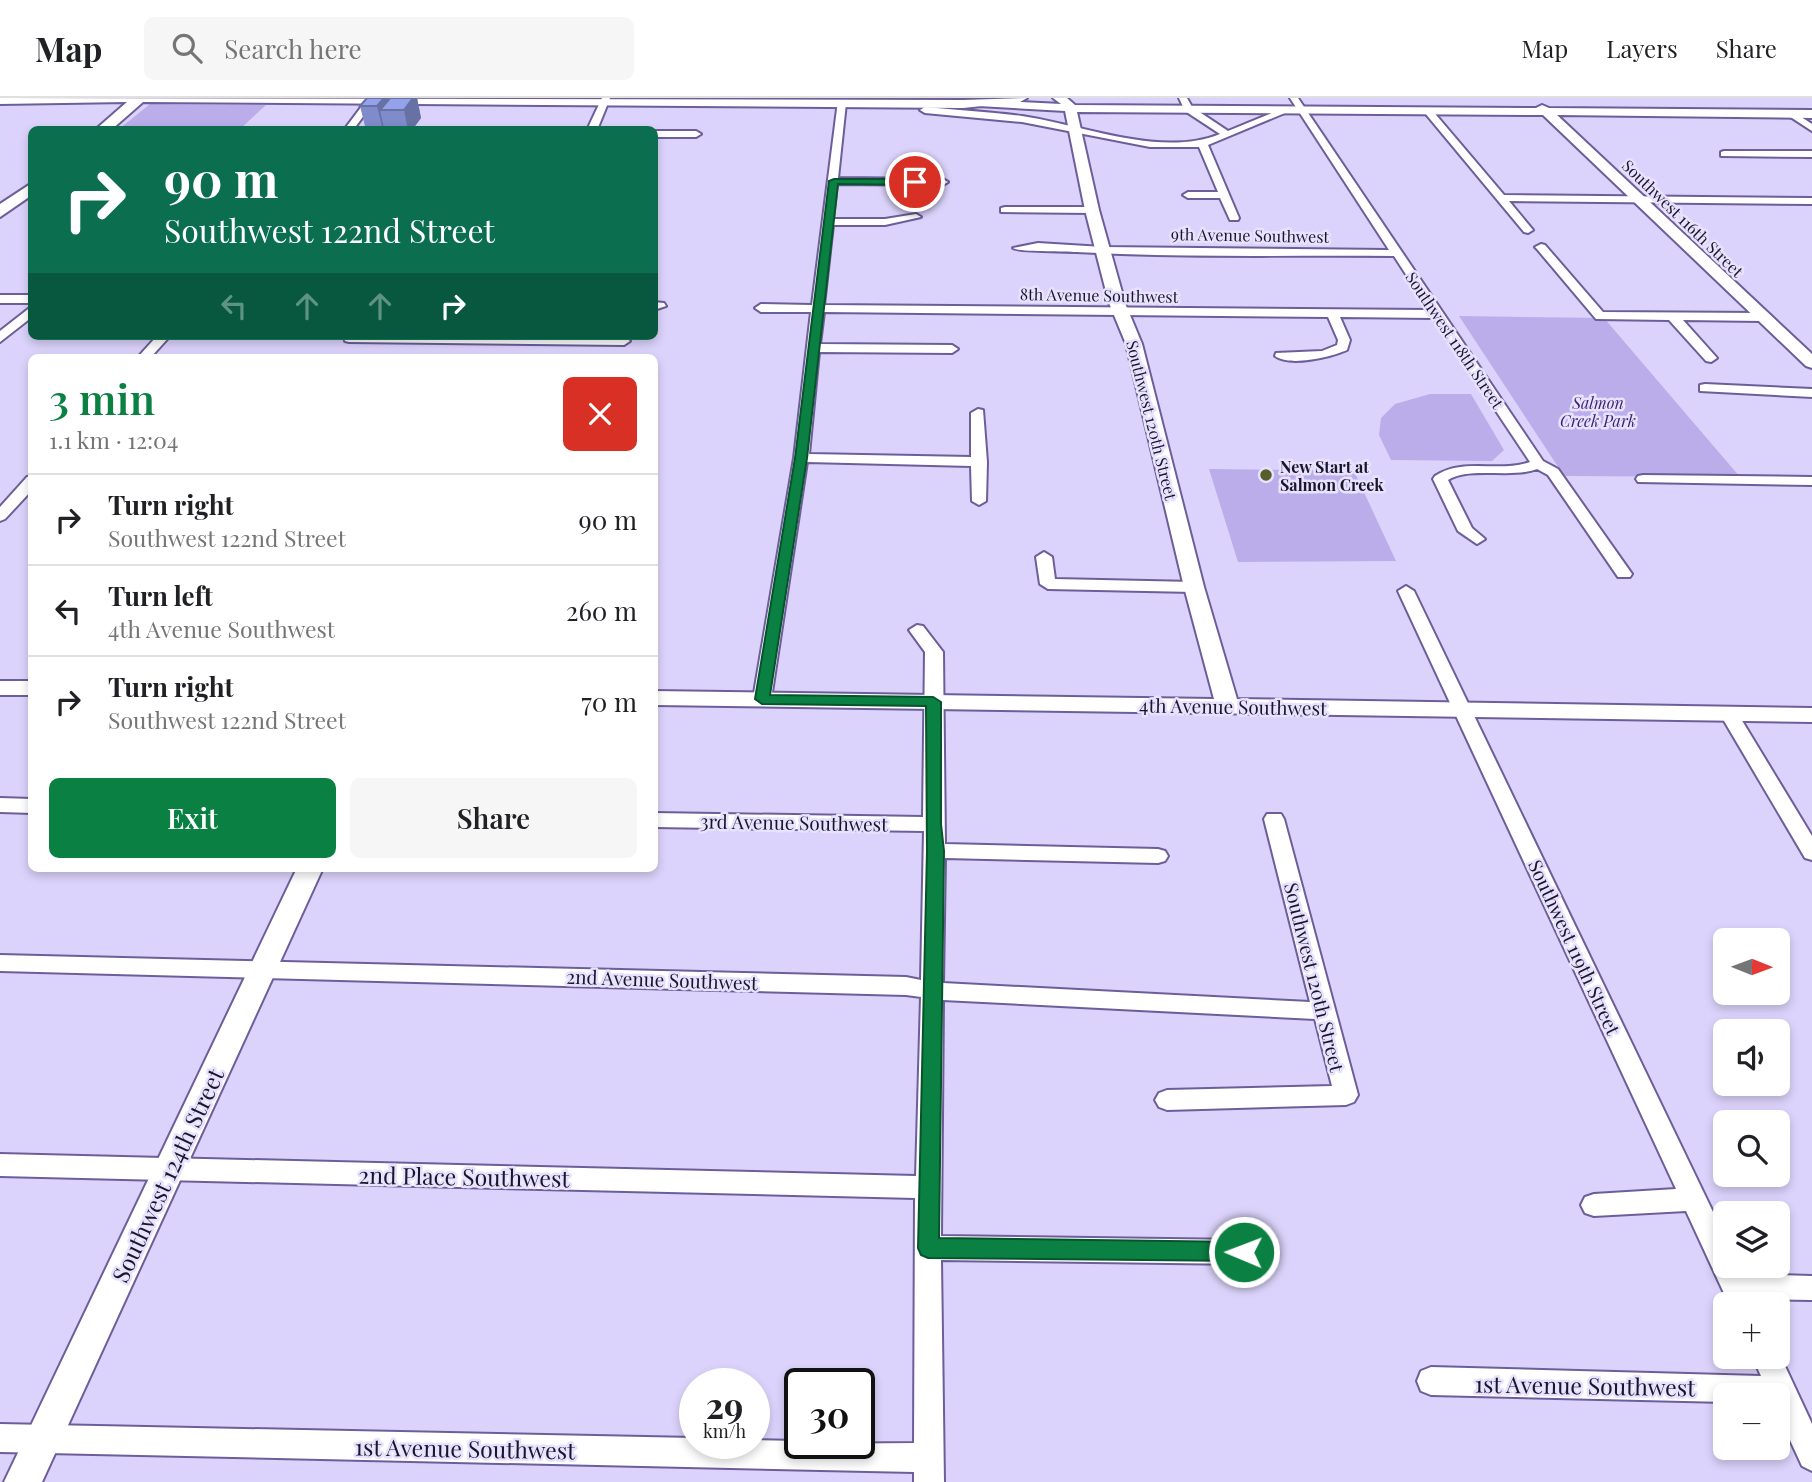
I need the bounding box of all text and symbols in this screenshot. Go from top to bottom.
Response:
search box [144,17,634,80]
text: Map [35,26,102,70]
icon: search [168,29,206,67]
text: Search here [224,31,362,66]
text: Map [1522,32,1568,64]
text: Layers [1606,32,1678,64]
text: Share [1716,32,1777,64]
text: 90 m [164,145,278,210]
pin [885,152,945,212]
icon: right [49,154,140,245]
street label: Southwest 116th Street [1618,155,1748,282]
icon: arrive [896,163,934,201]
text: Southwest 122nd Street [164,208,495,251]
street label: 9th Avenue Southwest [1171,223,1330,247]
street label: Southwest 118th Street [1401,268,1509,413]
street label: 8th Avenue Southwest [1020,283,1179,307]
icon: left [215,287,253,325]
icon: ahead [288,287,326,325]
icon: ahead [361,287,399,325]
icon: right [434,287,472,325]
street label: Southwest 120th Street [1122,338,1182,502]
text: 3 min [49,370,155,426]
button: close [563,377,637,451]
park label: Salmon Creek Park [1560,392,1636,431]
text: 1.1 km · 12:04 [49,424,178,455]
place label: New Start at Salmon Creek [1280,456,1384,495]
marker: New Start at Salmon Creek [1258,467,1274,483]
text: Turn right [108,487,234,522]
icon: right [49,501,87,539]
text: 90 m [579,502,637,537]
text: Southwest 122nd Street [108,522,346,553]
text: Turn left [108,578,213,613]
icon: left [49,592,87,630]
text: 260 m [566,593,637,628]
text: 4th Avenue Southwest [108,613,335,644]
text: Turn right [108,669,234,704]
icon: right [49,683,87,721]
text: 70 m [581,684,637,719]
street label: 4th Avenue Southwest [1139,691,1327,721]
text: Southwest 122nd Street [108,704,346,735]
button: Exit [49,778,336,858]
button: Share [350,778,637,858]
street label: 3rd Avenue Southwest [700,807,888,837]
street label: Southwest 119th Street [1523,855,1627,1039]
street label: Southwest 120th Street [1279,880,1351,1075]
north arrow [1713,928,1790,1004]
map controls [1713,928,1790,1460]
street label: 2nd Avenue Southwest [566,963,759,995]
button: sound [1713,1019,1790,1096]
street label: Southwest 124th Street [104,1062,231,1287]
button: search [1713,1110,1790,1187]
street label: 2nd Place Southwest [358,1159,571,1193]
button: layers [1713,1201,1790,1278]
position arrow [1207,1215,1281,1289]
button: + [1713,1292,1790,1369]
speed limit sign: 30 [784,1368,875,1459]
street label: 1st Avenue Southwest [1474,1368,1696,1402]
text: 29 [706,1381,743,1428]
button: − [1713,1383,1790,1460]
text: km/h [703,1419,746,1443]
street label: 1st Avenue Southwest [354,1431,576,1465]

